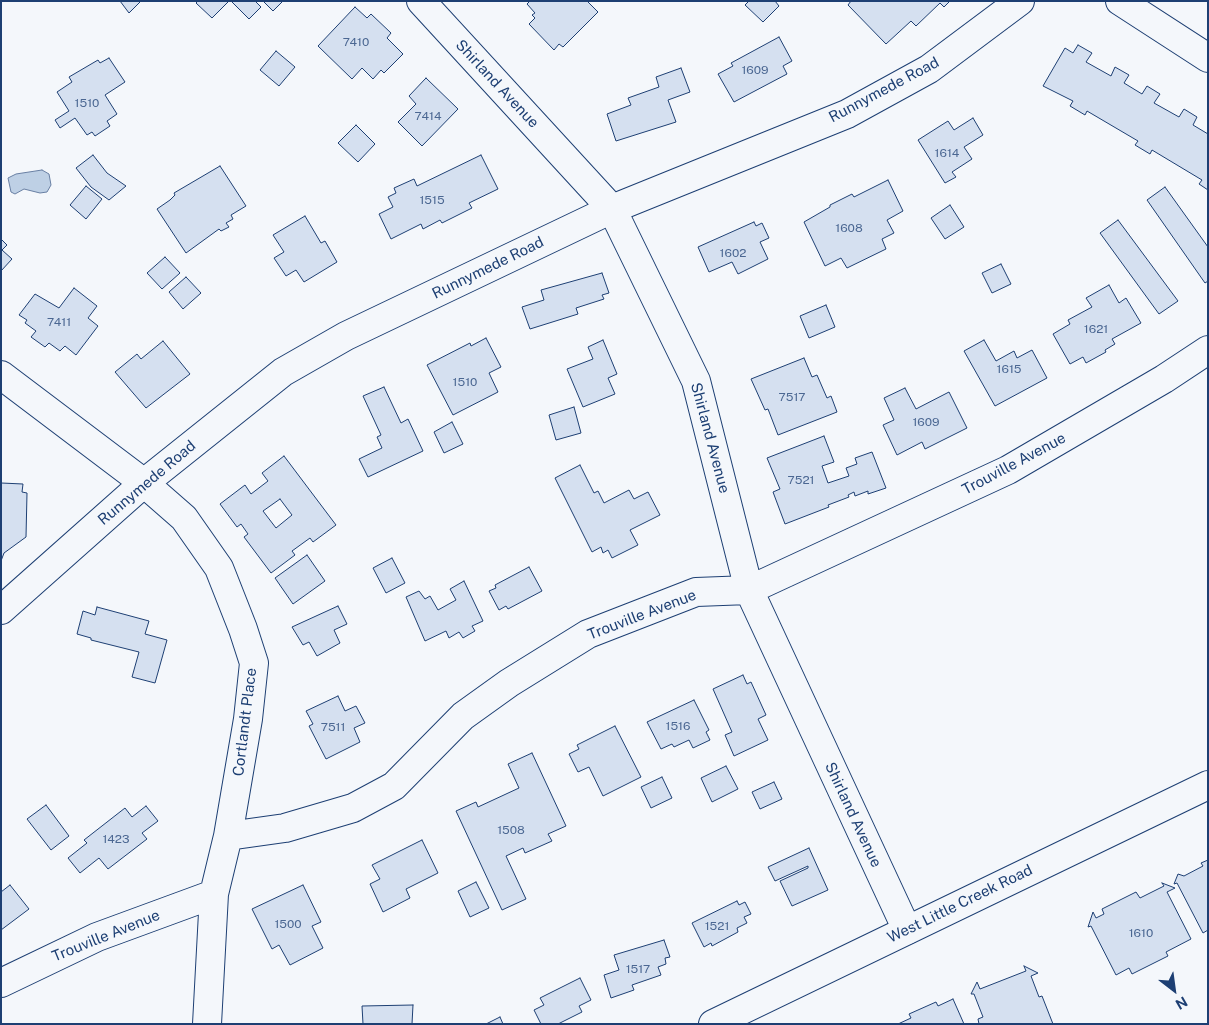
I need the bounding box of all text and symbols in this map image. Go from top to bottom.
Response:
house number: 7410 [343,35,369,49]
street label: Shirland Avenue [452,36,542,132]
street label: Runnymede Road [826,53,942,127]
house number: 1609 [741,63,769,77]
house number: 1510 [75,96,99,110]
house number: 7414 [415,109,441,123]
house number: 1614 [935,146,959,160]
house number: 1515 [419,193,445,207]
house number: 1608 [835,221,863,235]
street label: Runnymede Road [429,233,547,303]
house number: 1602 [720,246,746,260]
house number: 7411 [47,315,71,329]
house number: 1621 [1084,322,1108,336]
house number: 1615 [997,362,1021,376]
house number: 1510 [453,375,477,389]
street label: Shirland Avenue [687,381,733,495]
house number: 7517 [779,390,805,404]
house number: 1609 [912,415,940,429]
street label: Trouville Avenue [959,429,1069,499]
street label: Runnymede Road [94,437,200,529]
house number: 7521 [788,473,814,487]
street label: Trouville Avenue [585,586,699,644]
street label: Cortlandt Place [229,667,261,777]
house number: 1516 [666,719,690,733]
house number: 7511 [321,720,345,734]
street label: Shirland Avenue [821,760,885,870]
house number: 1508 [497,823,525,837]
house number: 1423 [102,832,130,846]
street label: West Little Creek Road [884,861,1036,947]
street label: Trouville Avenue [49,906,163,966]
house number: 1500 [274,917,302,931]
house number: 1521 [705,919,729,933]
house number: 1610 [1129,926,1153,940]
house number: 1517 [626,962,650,976]
north arrow [1149,965,1199,1015]
text: N [1173,993,1190,1013]

